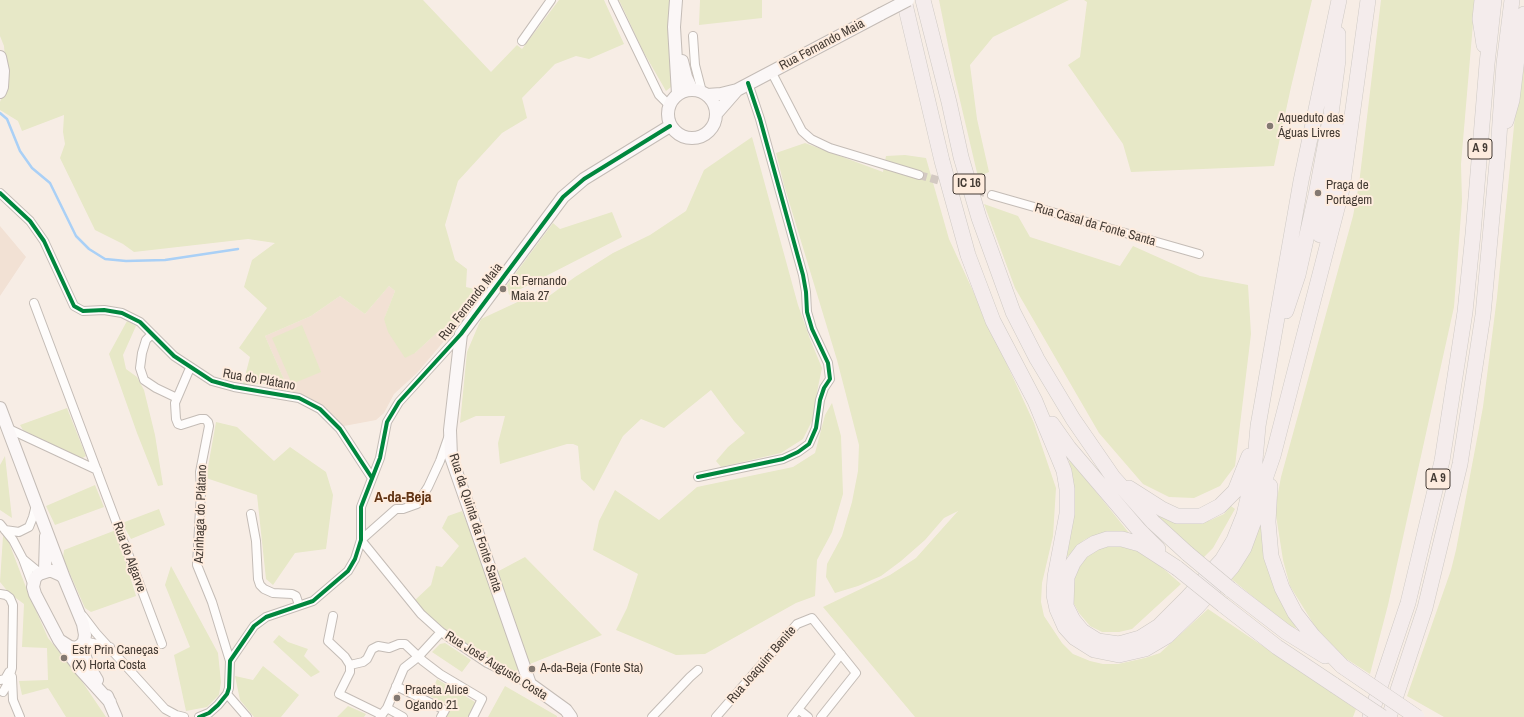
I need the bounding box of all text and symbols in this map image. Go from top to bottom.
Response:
street label: Rua Fernando Maia [777,16,867,74]
place label: Aqueduto das Águas Livres [1278,111,1344,142]
marker: Aqueduto das Águas Livres [1265,121,1275,131]
road number: A 9 [1468,139,1492,159]
road number: IC 16 [953,174,985,194]
place label: Praça de Portagem [1326,178,1372,209]
marker: Praça de Portagem [1313,188,1323,198]
street label: Rua Casal da Fonte Santa [1033,200,1157,250]
street label: Rua Fernando Maia [436,260,506,344]
place label: R Fernando Maia 27 [511,274,567,305]
marker: R Fernando Maia 27 [498,284,508,294]
street label: Rua do Plátano [221,366,297,394]
street label: Rua da Quinta da Fonte Santa [445,452,505,594]
street label: Azinhaga do Plátano [191,464,211,564]
road number: A 9 [1426,469,1450,489]
district label: A-da-Beja [374,489,432,507]
street label: Rua do Algarve [109,520,149,594]
street label: Rua Joaquim Benite [724,623,800,707]
street label: Rua José Augusto Costa [442,628,550,704]
place label: Estr Prin Caneças (X) Horta Costa [72,643,159,674]
marker: Estr Prin Caneças (X) Horta Costa [59,653,69,663]
place label: A-da-Beja (Fonte Sta) [540,661,643,677]
marker: A-da-Beja (Fonte Sta) [527,664,537,674]
place label: Praceta Alice Ogando 21 [405,683,468,714]
marker: Praceta Alice Ogando 21 [392,693,402,703]

